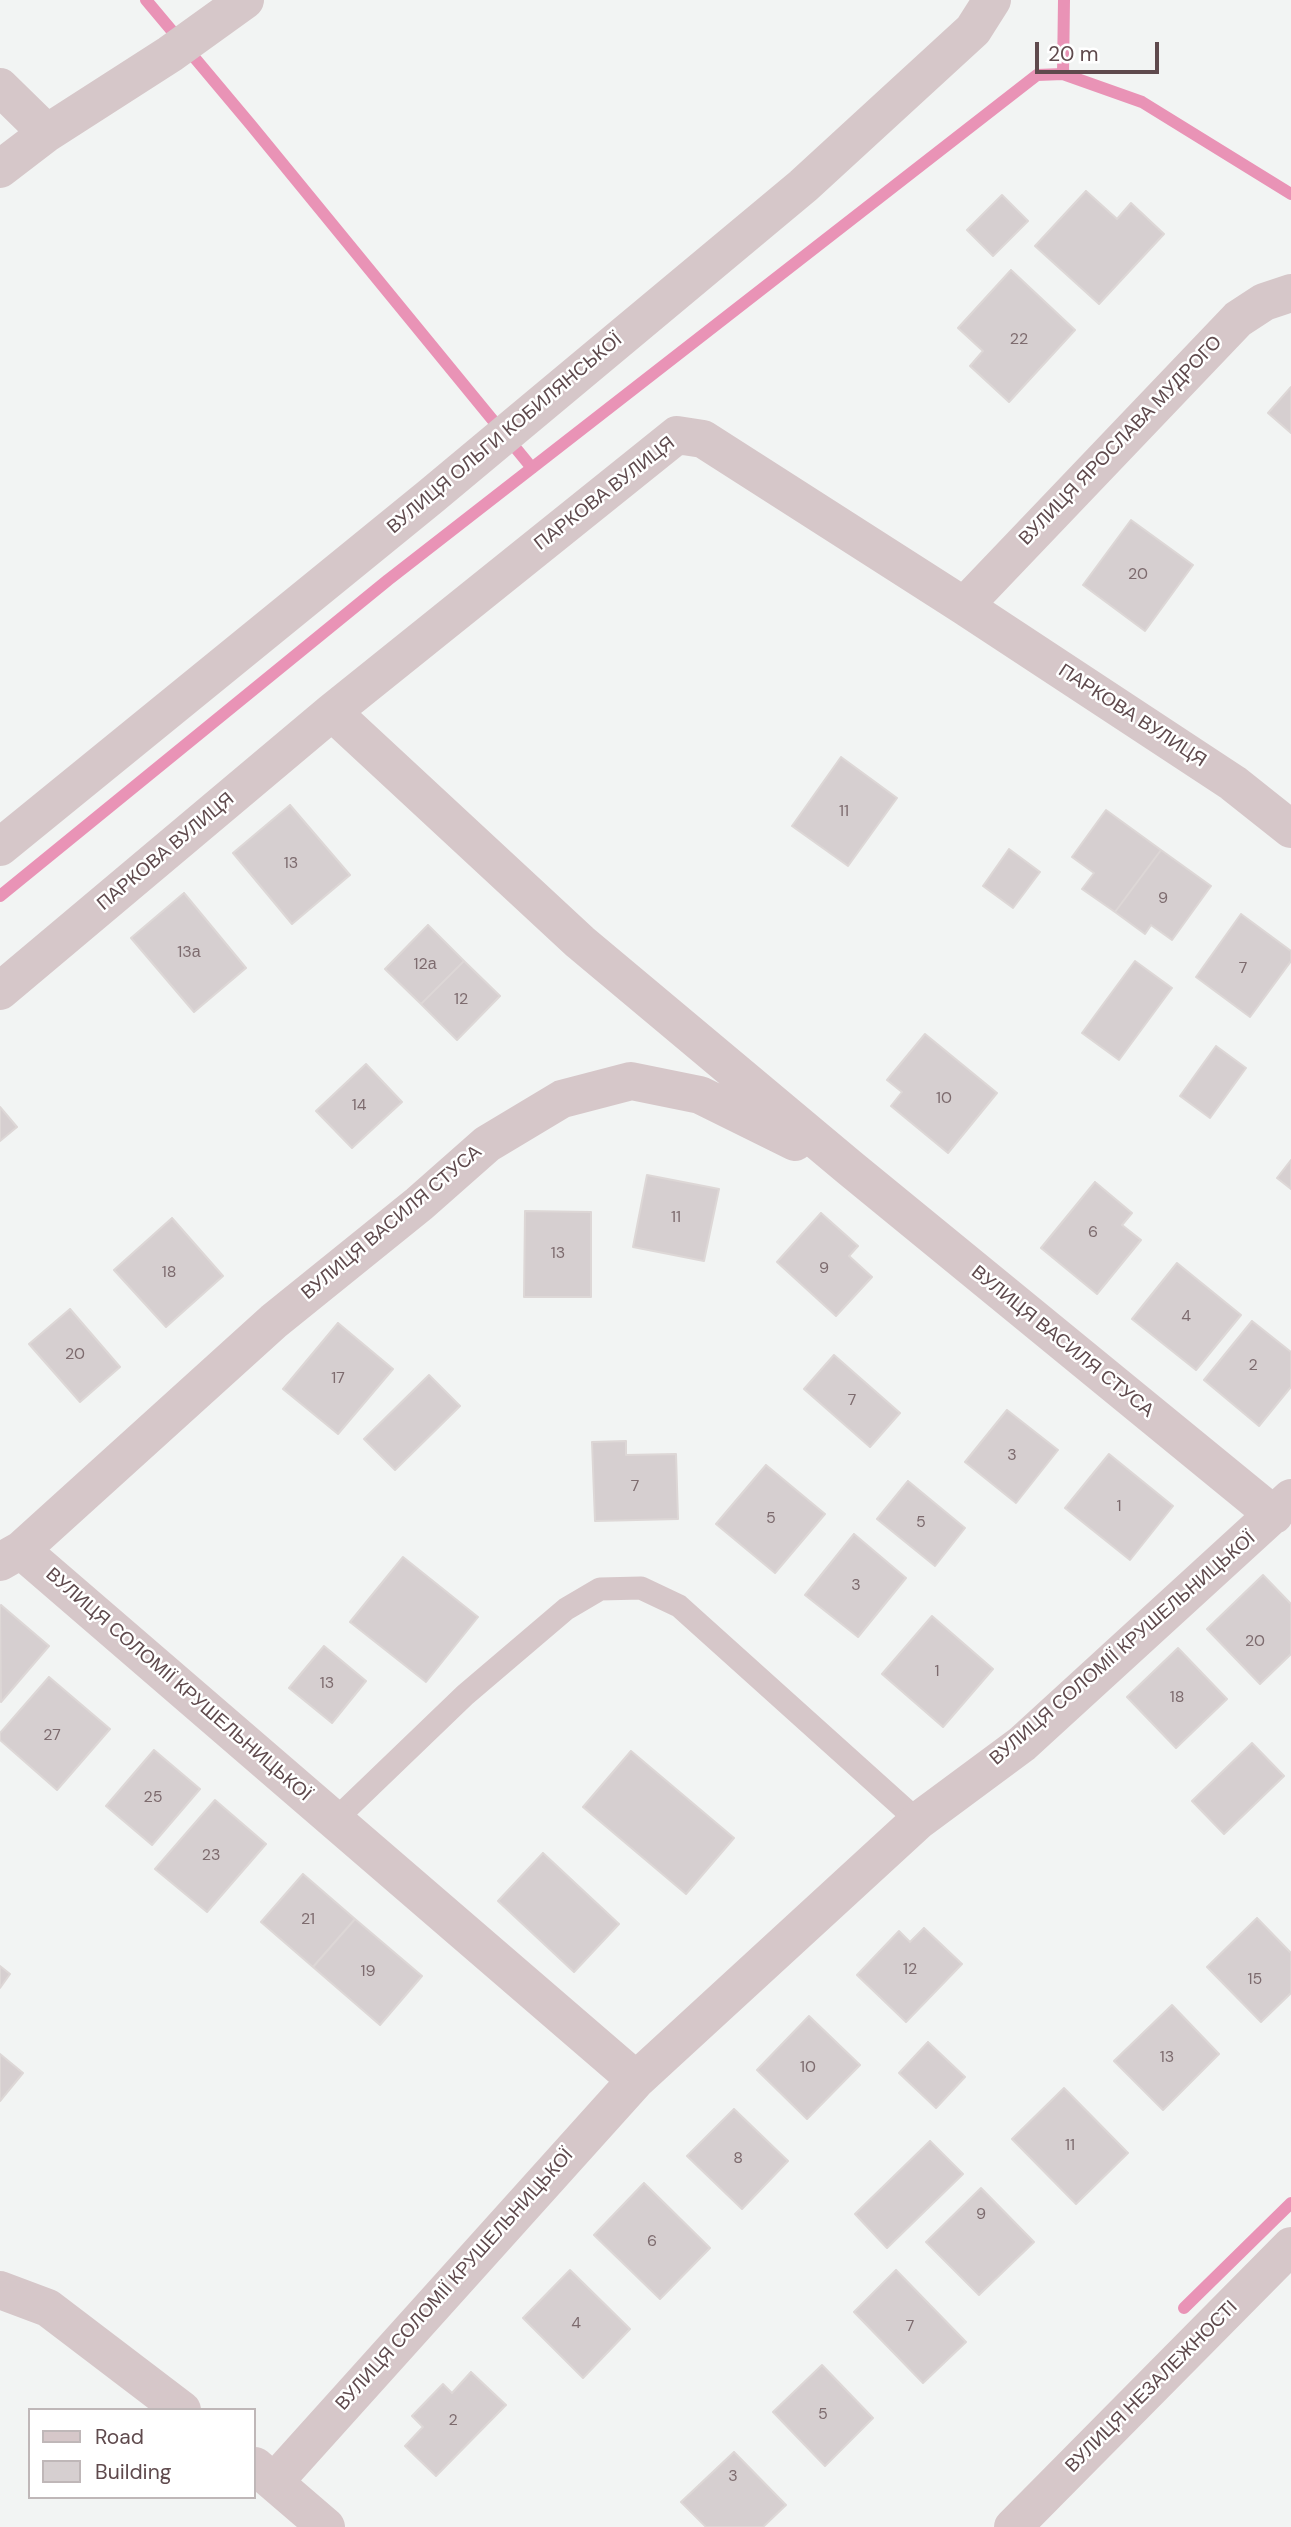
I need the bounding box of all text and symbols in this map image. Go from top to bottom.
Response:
scale bar [1039,28,1163,72]
text: 20 m [1048,40,1099,68]
street label: ВУЛИЦЯ ОЛЬГИ КОБИЛЯНСЬКОЇ [383,329,627,539]
house number: 22 [1010,330,1028,350]
street label: ВУЛИЦЯ ЯРОСЛАВА МУДРОГО [1015,332,1227,550]
street label: ПАРКОВА ВУЛИЦЯ [530,432,680,556]
house number: 20 [1128,565,1148,585]
street label: ПАРКОВА ВУЛИЦЯ [1054,660,1210,772]
street label: ПАРКОВА ВУЛИЦЯ [93,788,239,916]
house number: 11 [839,802,849,822]
house number: 13 [284,854,298,874]
house number: 9 [1158,889,1168,909]
house number: 13а [177,943,201,963]
house number: 12а [413,955,437,975]
house number: 7 [1239,959,1247,979]
house number: 12 [454,990,468,1010]
house number: 10 [936,1089,952,1109]
house number: 14 [352,1096,366,1116]
street label: ВУЛИЦЯ ВАСИЛЯ СТУСА [297,1141,487,1305]
house number: 11 [671,1208,681,1228]
house number: 6 [1088,1223,1098,1243]
house number: 13 [551,1244,565,1264]
house number: 9 [819,1259,829,1279]
street label: ВУЛИЦЯ ВАСИЛЯ СТУСА [966,1261,1158,1423]
house number: 18 [162,1263,176,1283]
house number: 4 [1181,1307,1191,1327]
house number: 20 [65,1345,85,1365]
house number: 2 [1248,1356,1258,1376]
house number: 17 [331,1369,345,1389]
house number: 7 [848,1391,856,1411]
house number: 3 [1007,1446,1017,1466]
house number: 7 [631,1477,639,1497]
house number: 1 [1117,1497,1121,1517]
house number: 5 [766,1509,776,1529]
house number: 5 [916,1513,926,1533]
street label: ВУЛИЦЯ СОЛОМІЇ КРУШЕЛЬНИЦЬКОЇ [986,1527,1260,1771]
street label: ВУЛИЦЯ СОЛОМІЇ КРУШЕЛЬНИЦЬКОЇ [41,1563,315,1807]
house number: 3 [851,1576,861,1596]
house number: 20 [1245,1632,1265,1652]
house number: 1 [935,1662,939,1682]
house number: 13 [320,1674,334,1694]
house number: 18 [1170,1688,1184,1708]
house number: 27 [43,1726,61,1746]
house number: 25 [144,1788,162,1808]
house number: 23 [202,1846,220,1866]
house number: 21 [301,1910,315,1930]
house number: 12 [903,1960,917,1980]
house number: 19 [360,1962,376,1982]
house number: 15 [1248,1970,1262,1990]
house number: 13 [1160,2048,1174,2068]
house number: 10 [800,2058,816,2078]
house number: 11 [1065,2136,1075,2156]
street label: ВУЛИЦЯ СОЛОМІЇ КРУШЕЛЬНИЦЬКОЇ [331,2144,579,2416]
house number: 8 [733,2149,743,2169]
house number: 9 [976,2205,986,2225]
house number: 6 [647,2232,657,2252]
street label: ВУЛИЦЯ НЕЗАЛЕЖНОСТІ [1061,2296,1243,2478]
house number: 4 [571,2314,581,2334]
house number: 7 [906,2317,914,2337]
house number: 5 [818,2405,828,2425]
legend [28,2408,256,2499]
house number: 2 [448,2411,458,2431]
text: Road [95,2423,144,2451]
text: Building [95,2458,171,2486]
house number: 3 [728,2467,738,2487]

